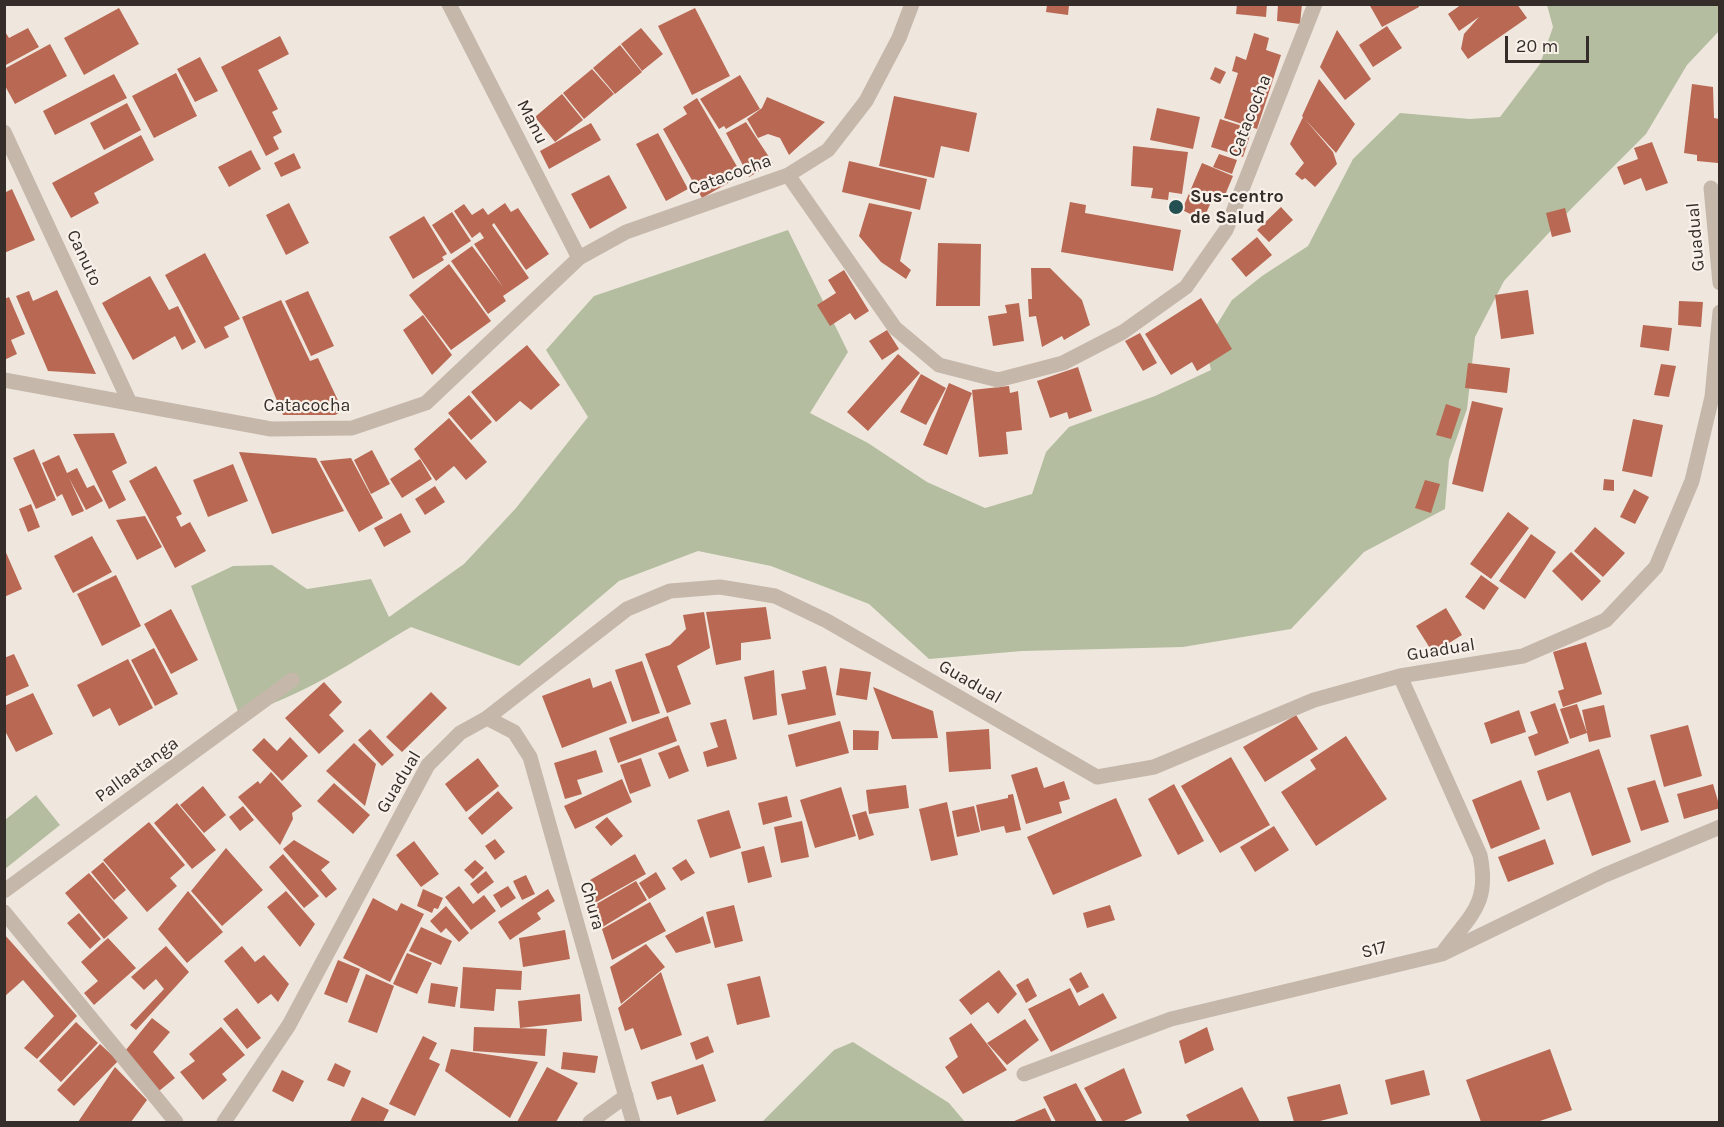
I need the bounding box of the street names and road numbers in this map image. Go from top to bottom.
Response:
street label: Catacocha [1224,72,1276,160]
street label: Manu [512,96,552,148]
street label: Catacocha [686,150,774,200]
street label: Guadual [1682,202,1710,272]
street label: Canuto [62,227,106,289]
street label: Catacocha [264,395,350,417]
street label: Guadual [1405,634,1477,666]
street label: Guadual [935,655,1005,709]
street label: Pallaatanga [91,733,183,807]
street label: Guadual [372,747,426,817]
street label: Chura [575,879,609,933]
street label: S17 [1359,936,1389,964]

